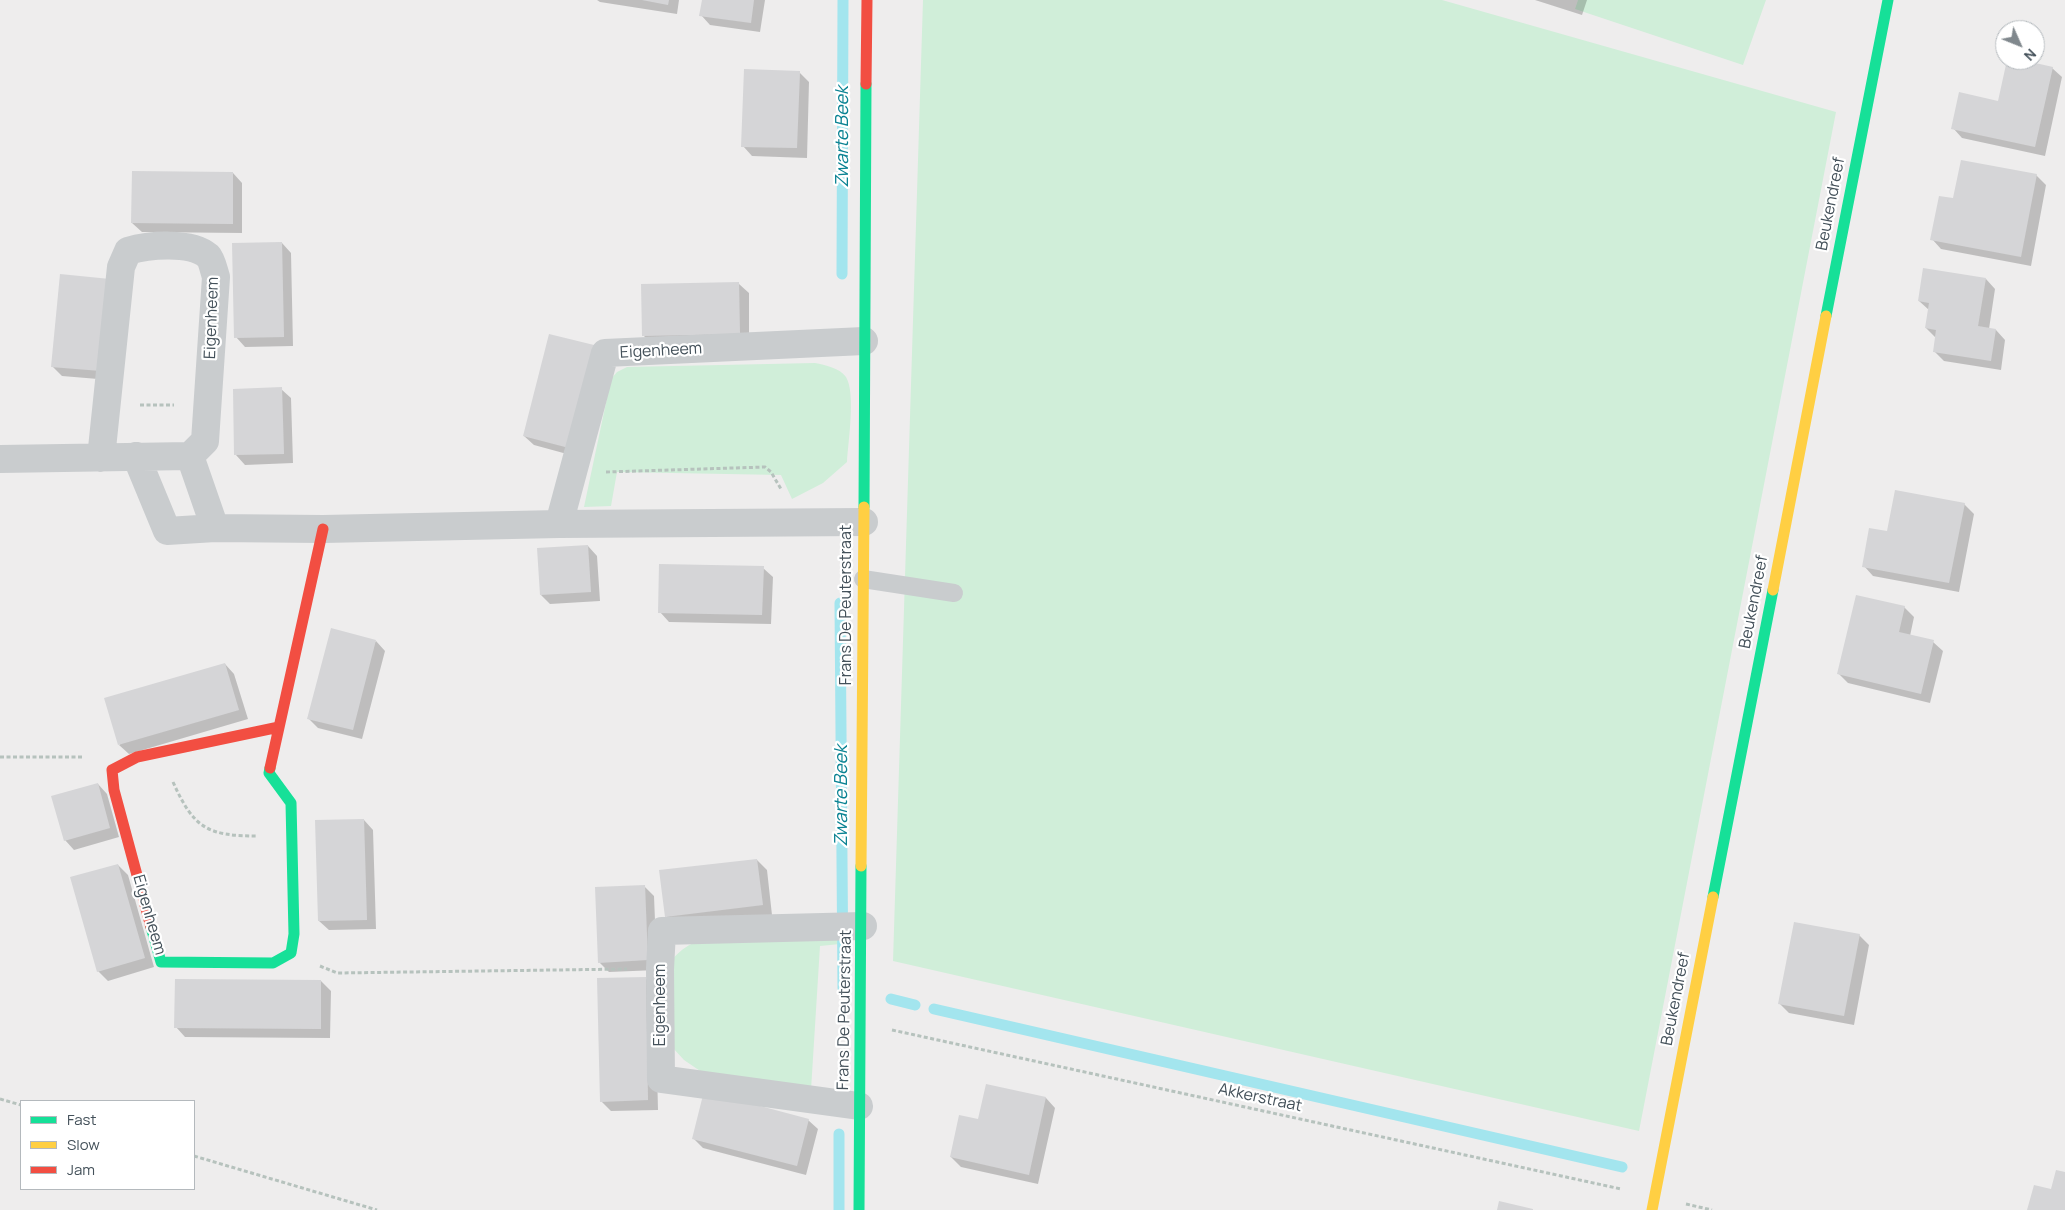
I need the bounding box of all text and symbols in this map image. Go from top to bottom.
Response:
north arrow [1995,20,2045,70]
text: N [2020,45,2041,65]
water label: Zwarte Beek [832,86,854,188]
street label: Beukendreef [1813,156,1849,252]
street label: Eigenheem [201,276,223,360]
street label: Eigenheem [619,339,703,363]
street label: Frans De Peuterstraat [837,525,857,685]
street label: Beukendreef [1736,554,1772,650]
water label: Zwarte Beek [831,745,853,847]
street label: Eigenheem [128,873,170,957]
street label: Frans De Peuterstraat [834,930,856,1090]
street label: Beukendreef [1658,951,1694,1047]
street label: Eigenheem [651,964,671,1046]
street label: Akkerstraat [1216,1080,1304,1116]
legend [20,1100,195,1190]
text: Fast [67,1109,96,1130]
text: Slow [67,1134,100,1155]
text: Jam [67,1159,95,1180]

